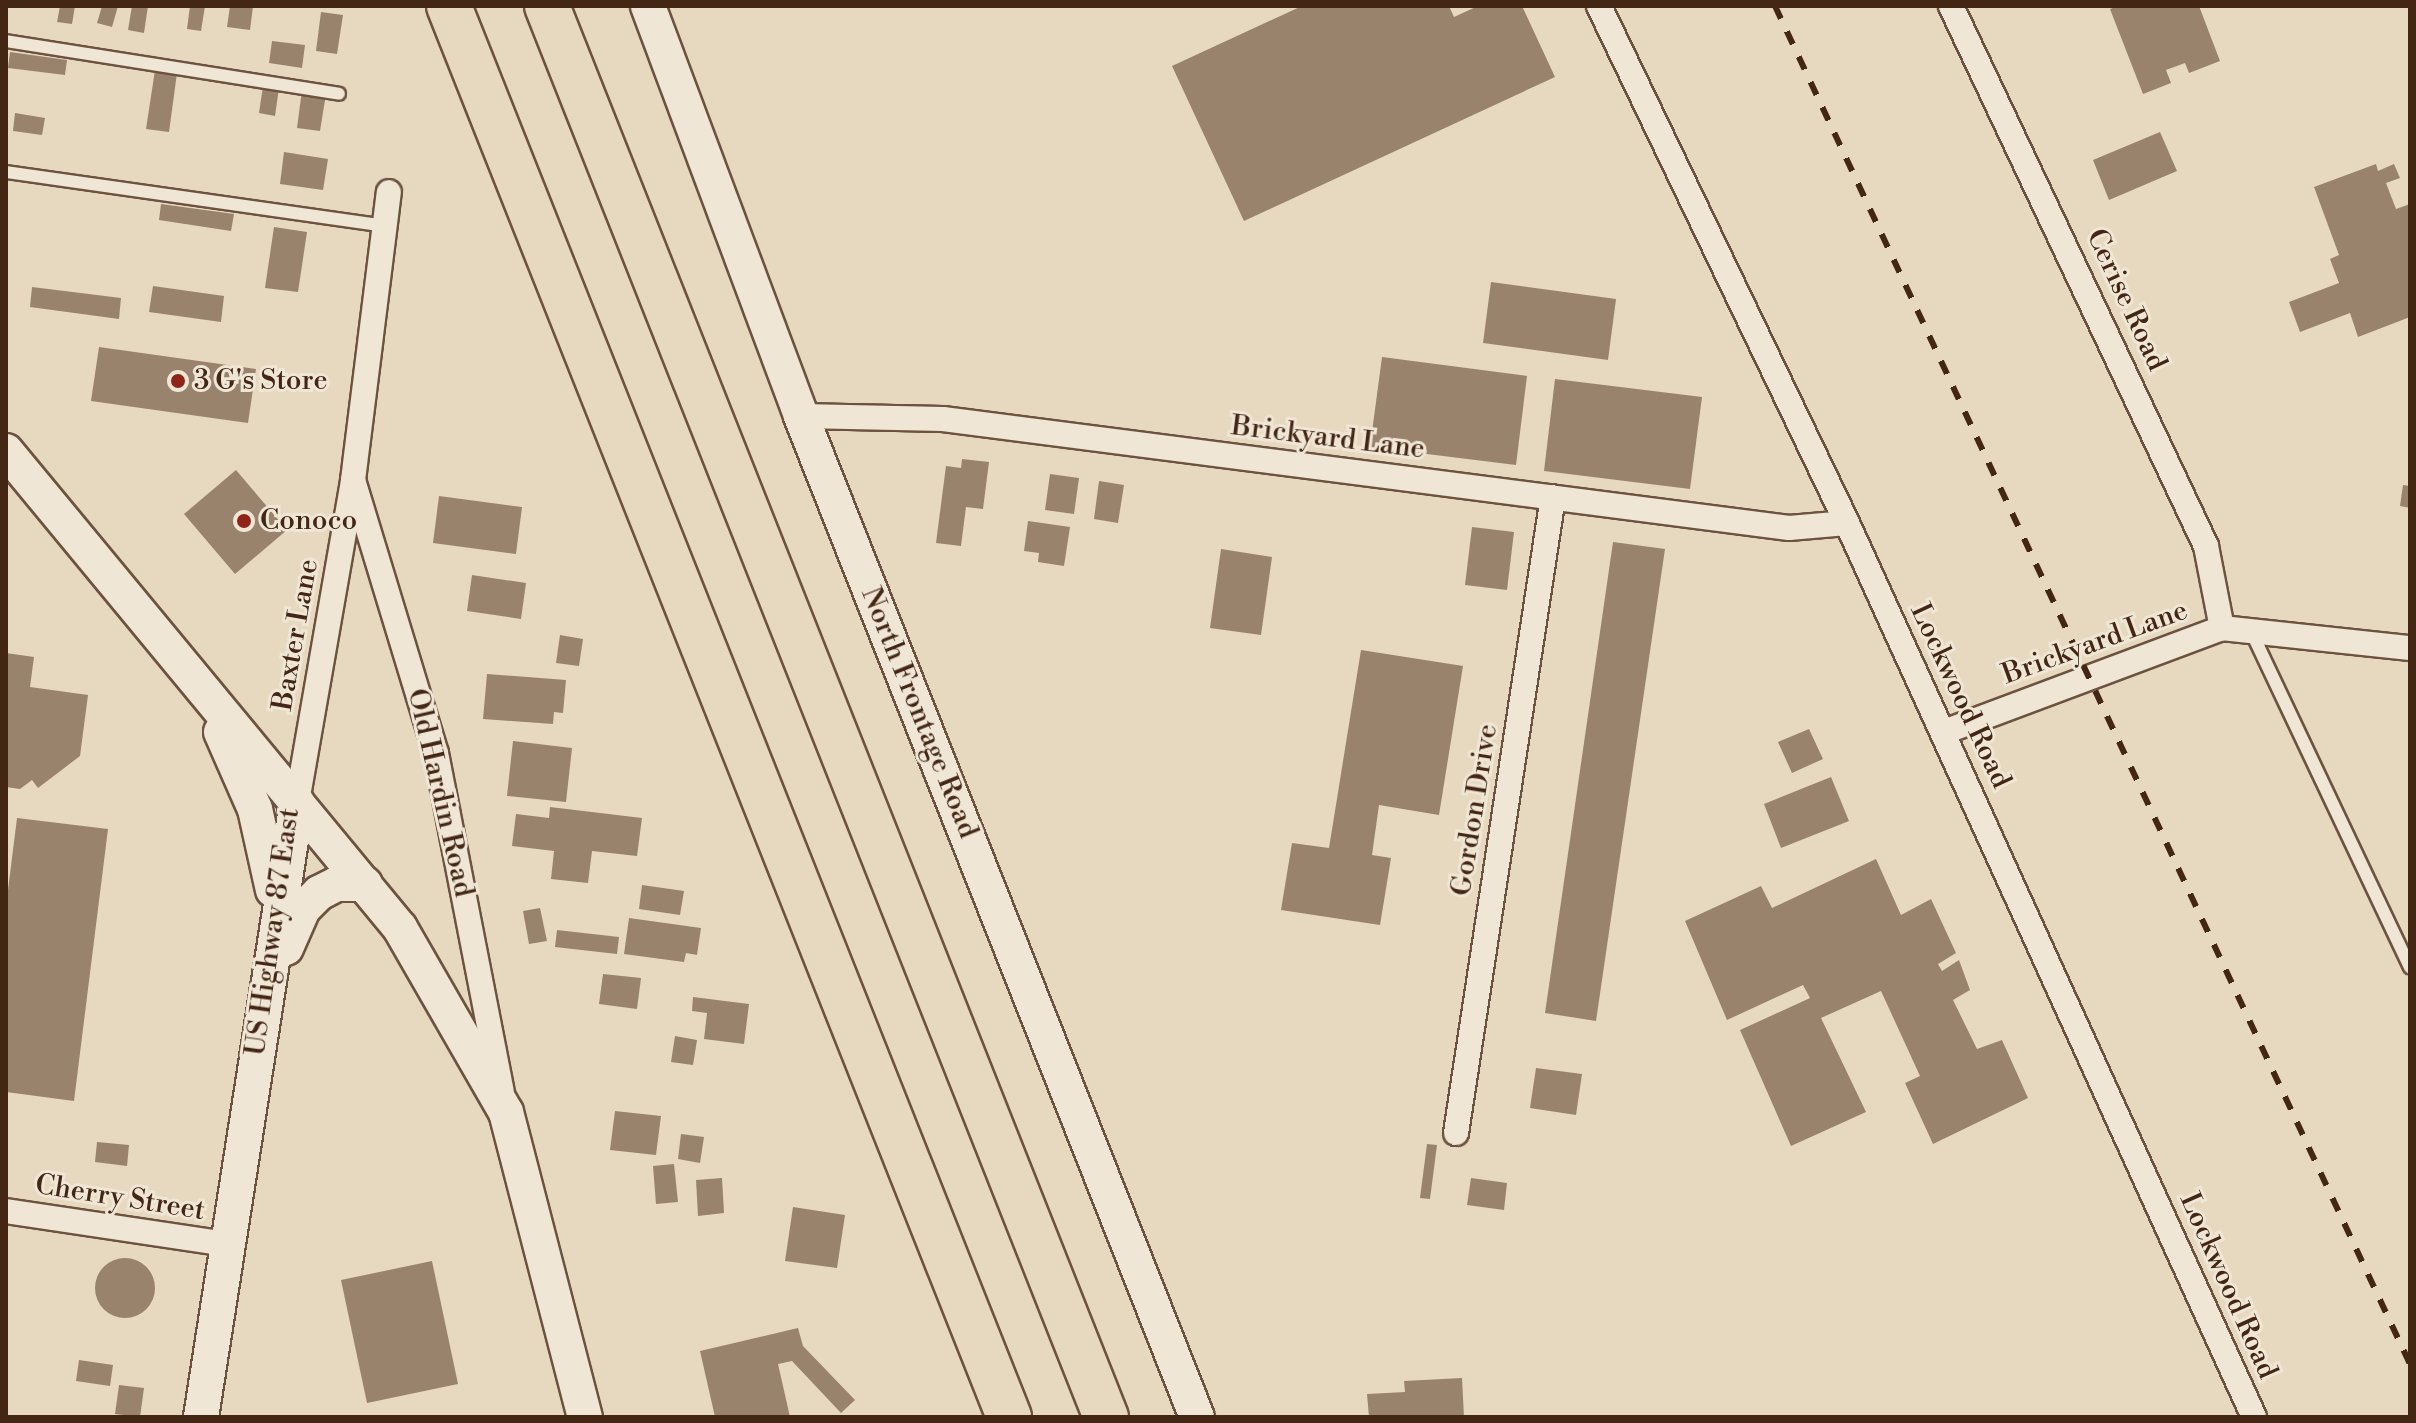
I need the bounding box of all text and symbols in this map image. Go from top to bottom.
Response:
street label: Cerise Road [2079,224,2173,376]
place label: 3 G's Store [194,364,328,398]
marker: 3 G's Store [169,372,187,390]
street label: Brickyard Lane [1229,409,1427,467]
place label: Conoco [260,504,357,538]
marker: Conoco [235,512,253,530]
street label: Baxter Lane [266,557,326,713]
street label: North Frontage Road [853,583,985,843]
street label: Brickyard Lane [1998,594,2192,692]
street label: Lockwood Road [1902,598,2018,794]
street label: Old Hardin Road [400,686,480,900]
street label: Gordon Drive [1445,722,1505,898]
street label: US Highway 87 East [239,806,307,1058]
street label: Cherry Street [33,1168,207,1228]
street label: Lockwood Road [2172,1188,2284,1384]

